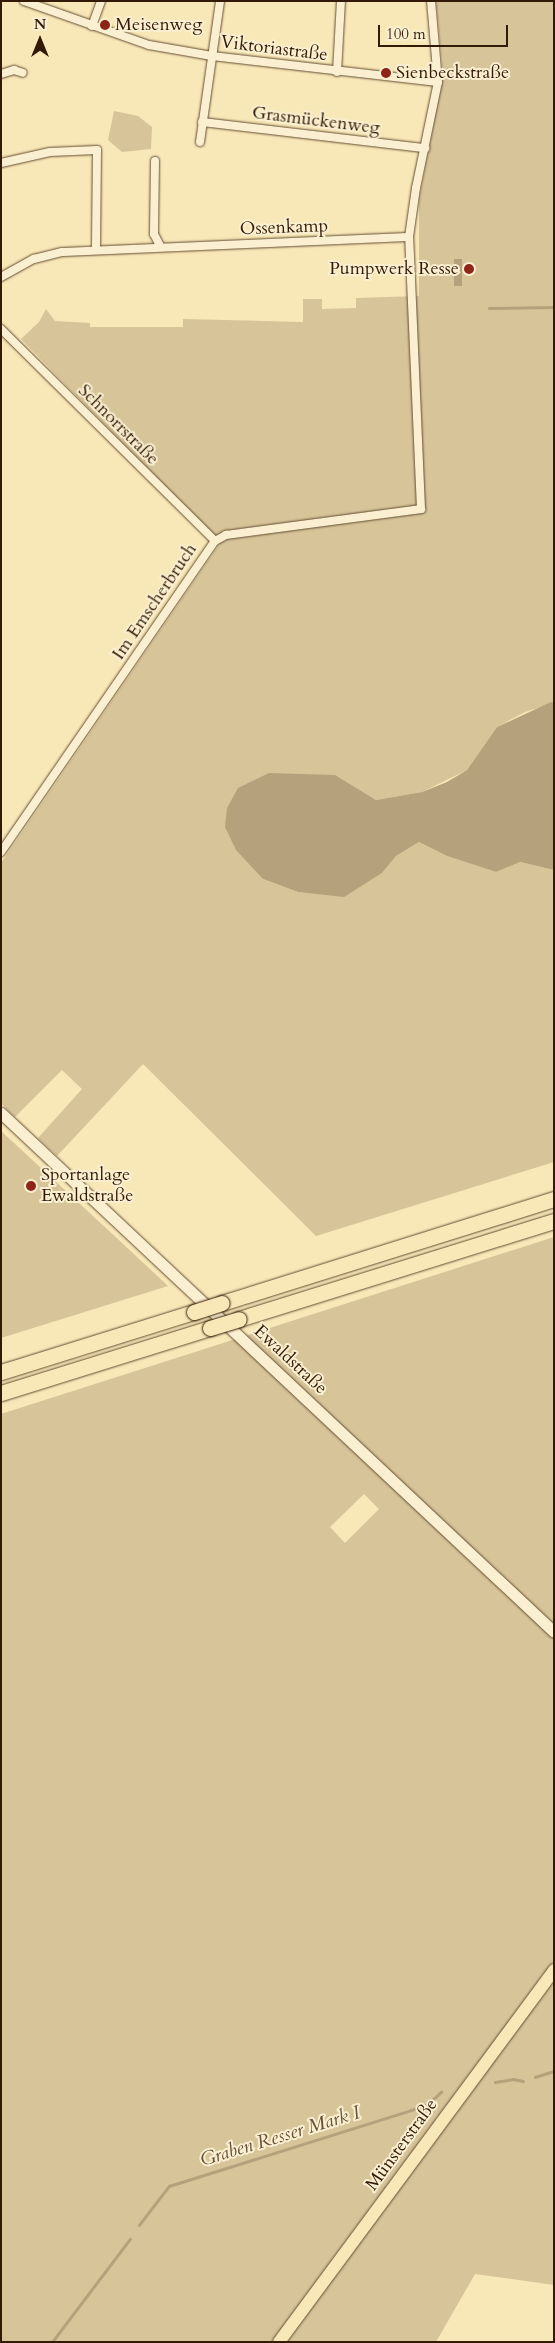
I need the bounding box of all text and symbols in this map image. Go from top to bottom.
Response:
place label: Meisenweg [115,14,202,36]
north arrow [15,15,65,65]
text: N [34,15,46,34]
scale bar [380,15,510,47]
marker: Meisenweg [99,19,111,31]
text: 100 m [386,24,426,44]
street label: Viktoriastraße [219,32,329,66]
place label: Sienbeckstraße [396,62,509,84]
marker: Sienbeckstraße [380,67,392,79]
street label: Grasmückenweg [251,102,381,140]
street label: Ossenkamp [240,216,328,240]
place label: Pumpwerk Resse [329,258,459,280]
marker: Pumpwerk Resse [463,263,475,275]
street label: Schnorrstraße [73,380,163,470]
street label: Im Emscherbruch [108,540,202,664]
place label: Sportanlage Ewaldstraße [41,1165,133,1208]
marker: Sportanlage Ewaldstraße [25,1180,37,1192]
street label: Ewaldstraße [249,1321,331,1399]
street label: Münsterstraße [361,2095,443,2195]
water label: Graben Resser Mark I [198,2102,362,2172]

